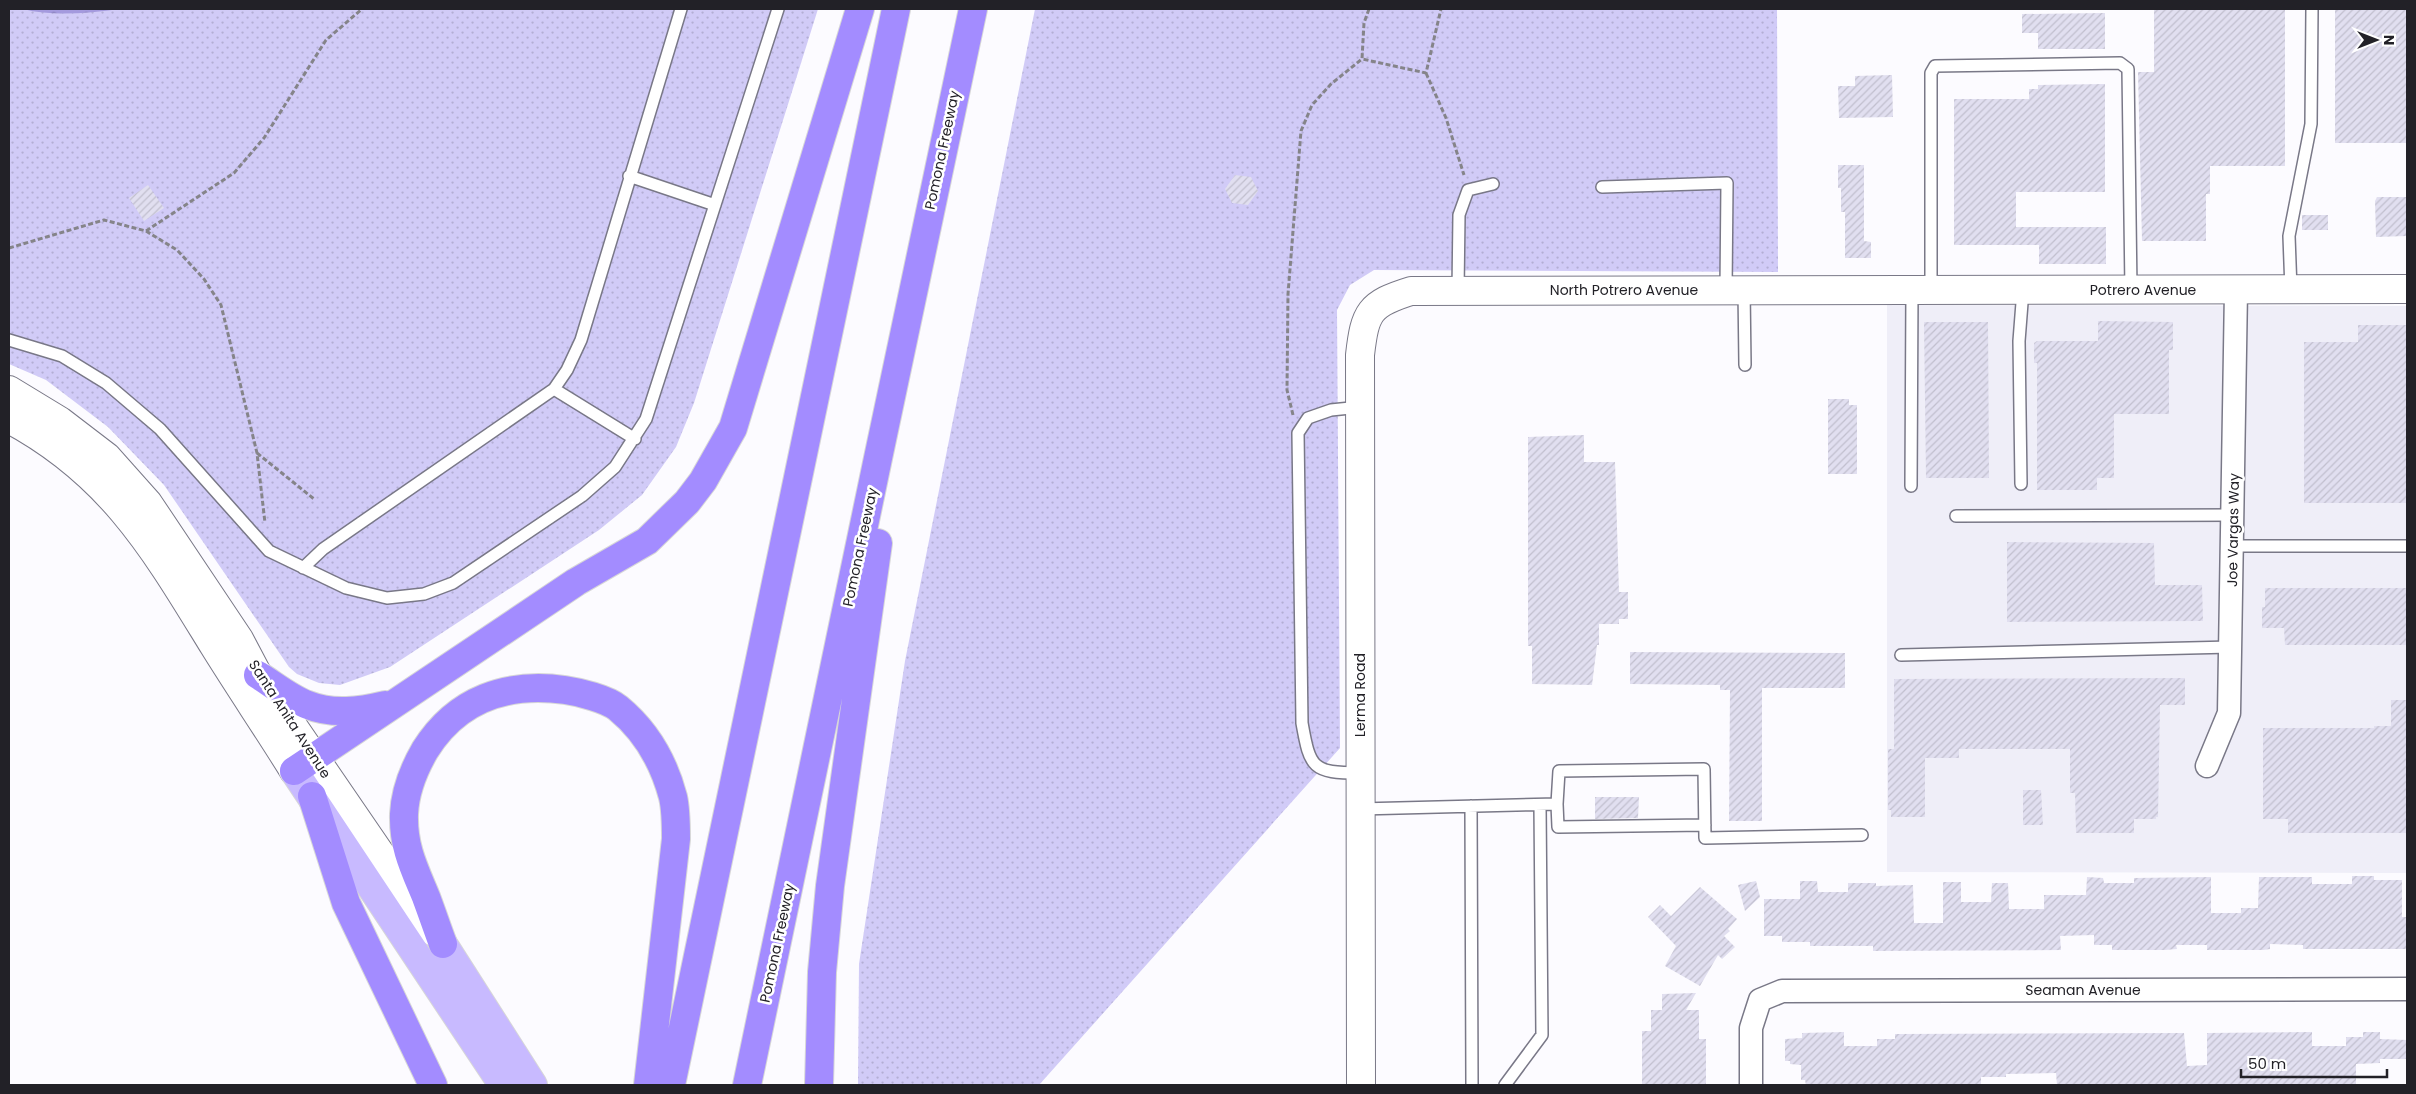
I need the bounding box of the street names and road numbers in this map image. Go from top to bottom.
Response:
street label: Pomona Freeway [920,89,964,211]
street label: North Potrero Avenue [1550,280,1699,300]
street label: Potrero Avenue [2090,280,2197,300]
street label: Joe Vargas Way [2222,473,2244,587]
street label: Pomona Freeway [838,486,882,608]
street label: Lerma Road [1350,653,1370,737]
street label: Santa Anita Avenue [244,656,336,782]
street label: Pomona Freeway [755,882,799,1004]
street label: Seaman Avenue [2025,980,2141,1000]

